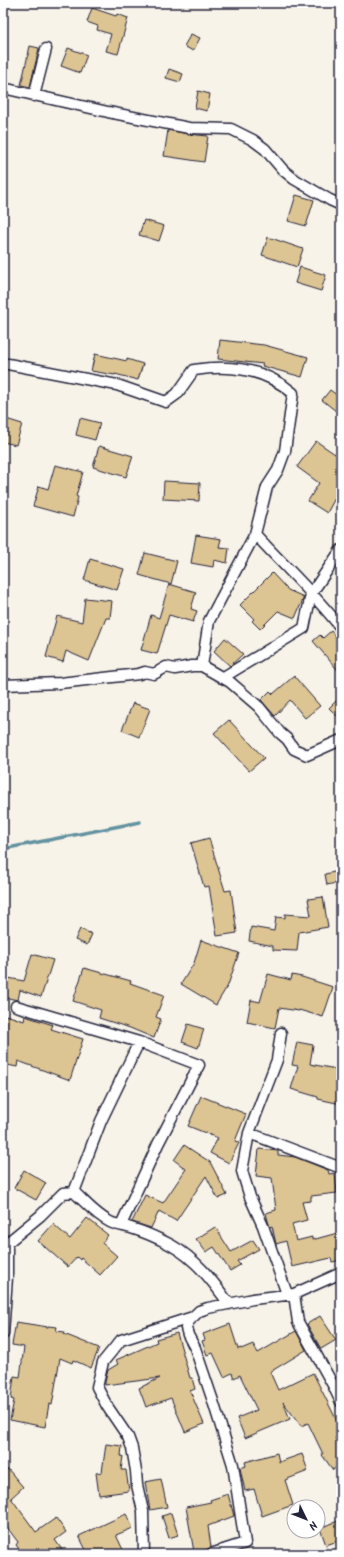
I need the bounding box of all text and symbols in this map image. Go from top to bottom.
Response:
north arrow [286,1499,326,1539]
text: N [304,1516,322,1534]

